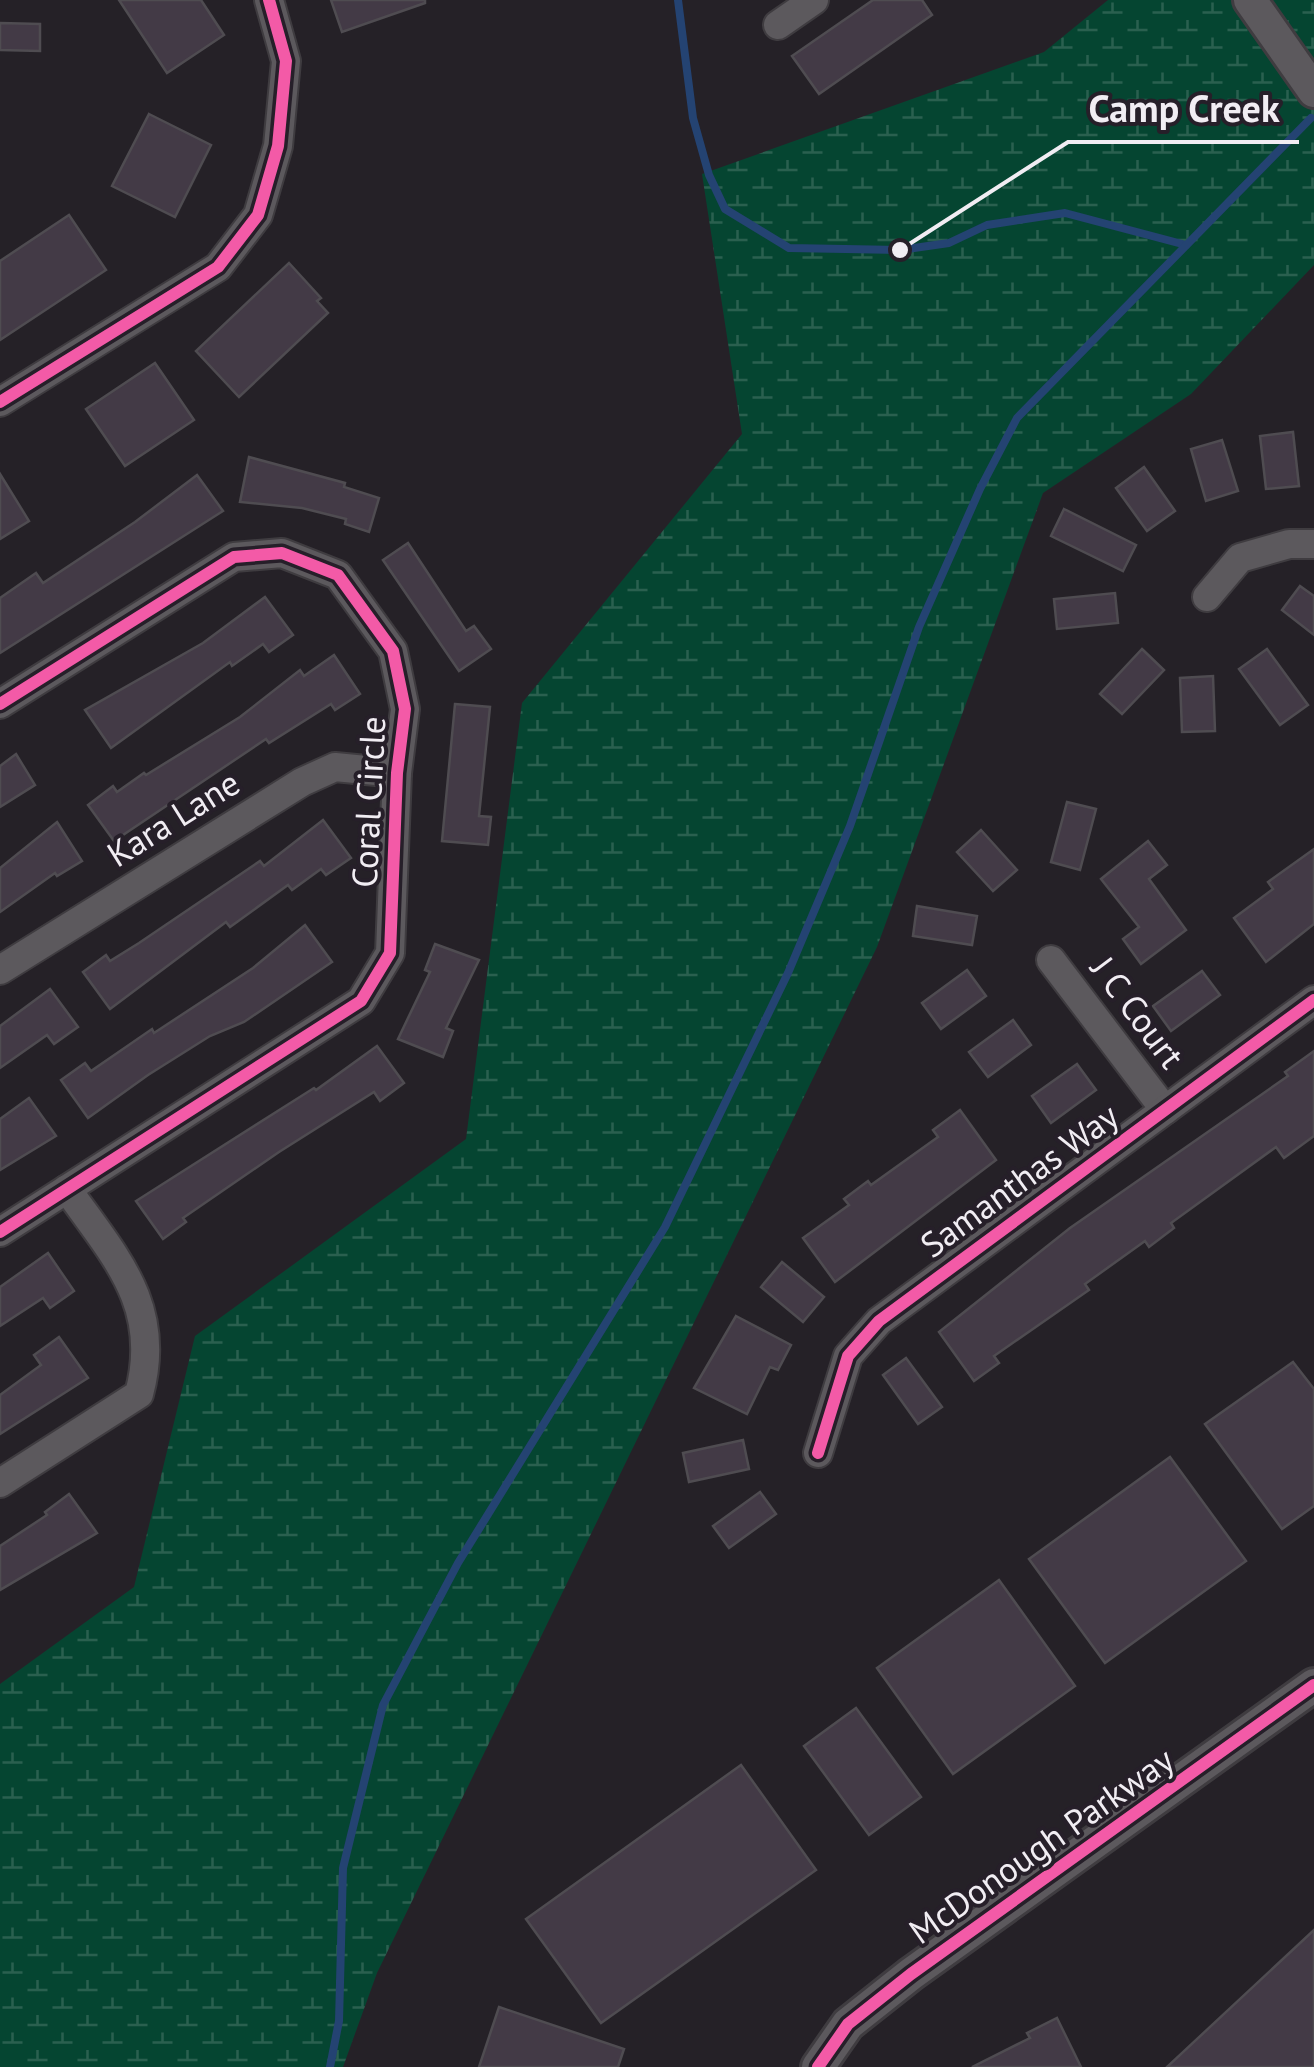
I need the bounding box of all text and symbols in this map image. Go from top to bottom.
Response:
callout: Camp Creek [1068,74,1299,142]
text: Camp Creek [1088,83,1280,132]
street label: Coral Circle [341,715,395,889]
street label: Kara Lane [98,759,248,877]
street label: J C Court [1080,945,1195,1077]
street label: Samanthas Way [911,1093,1127,1267]
street label: McDonough Parkway [900,1736,1182,1954]

